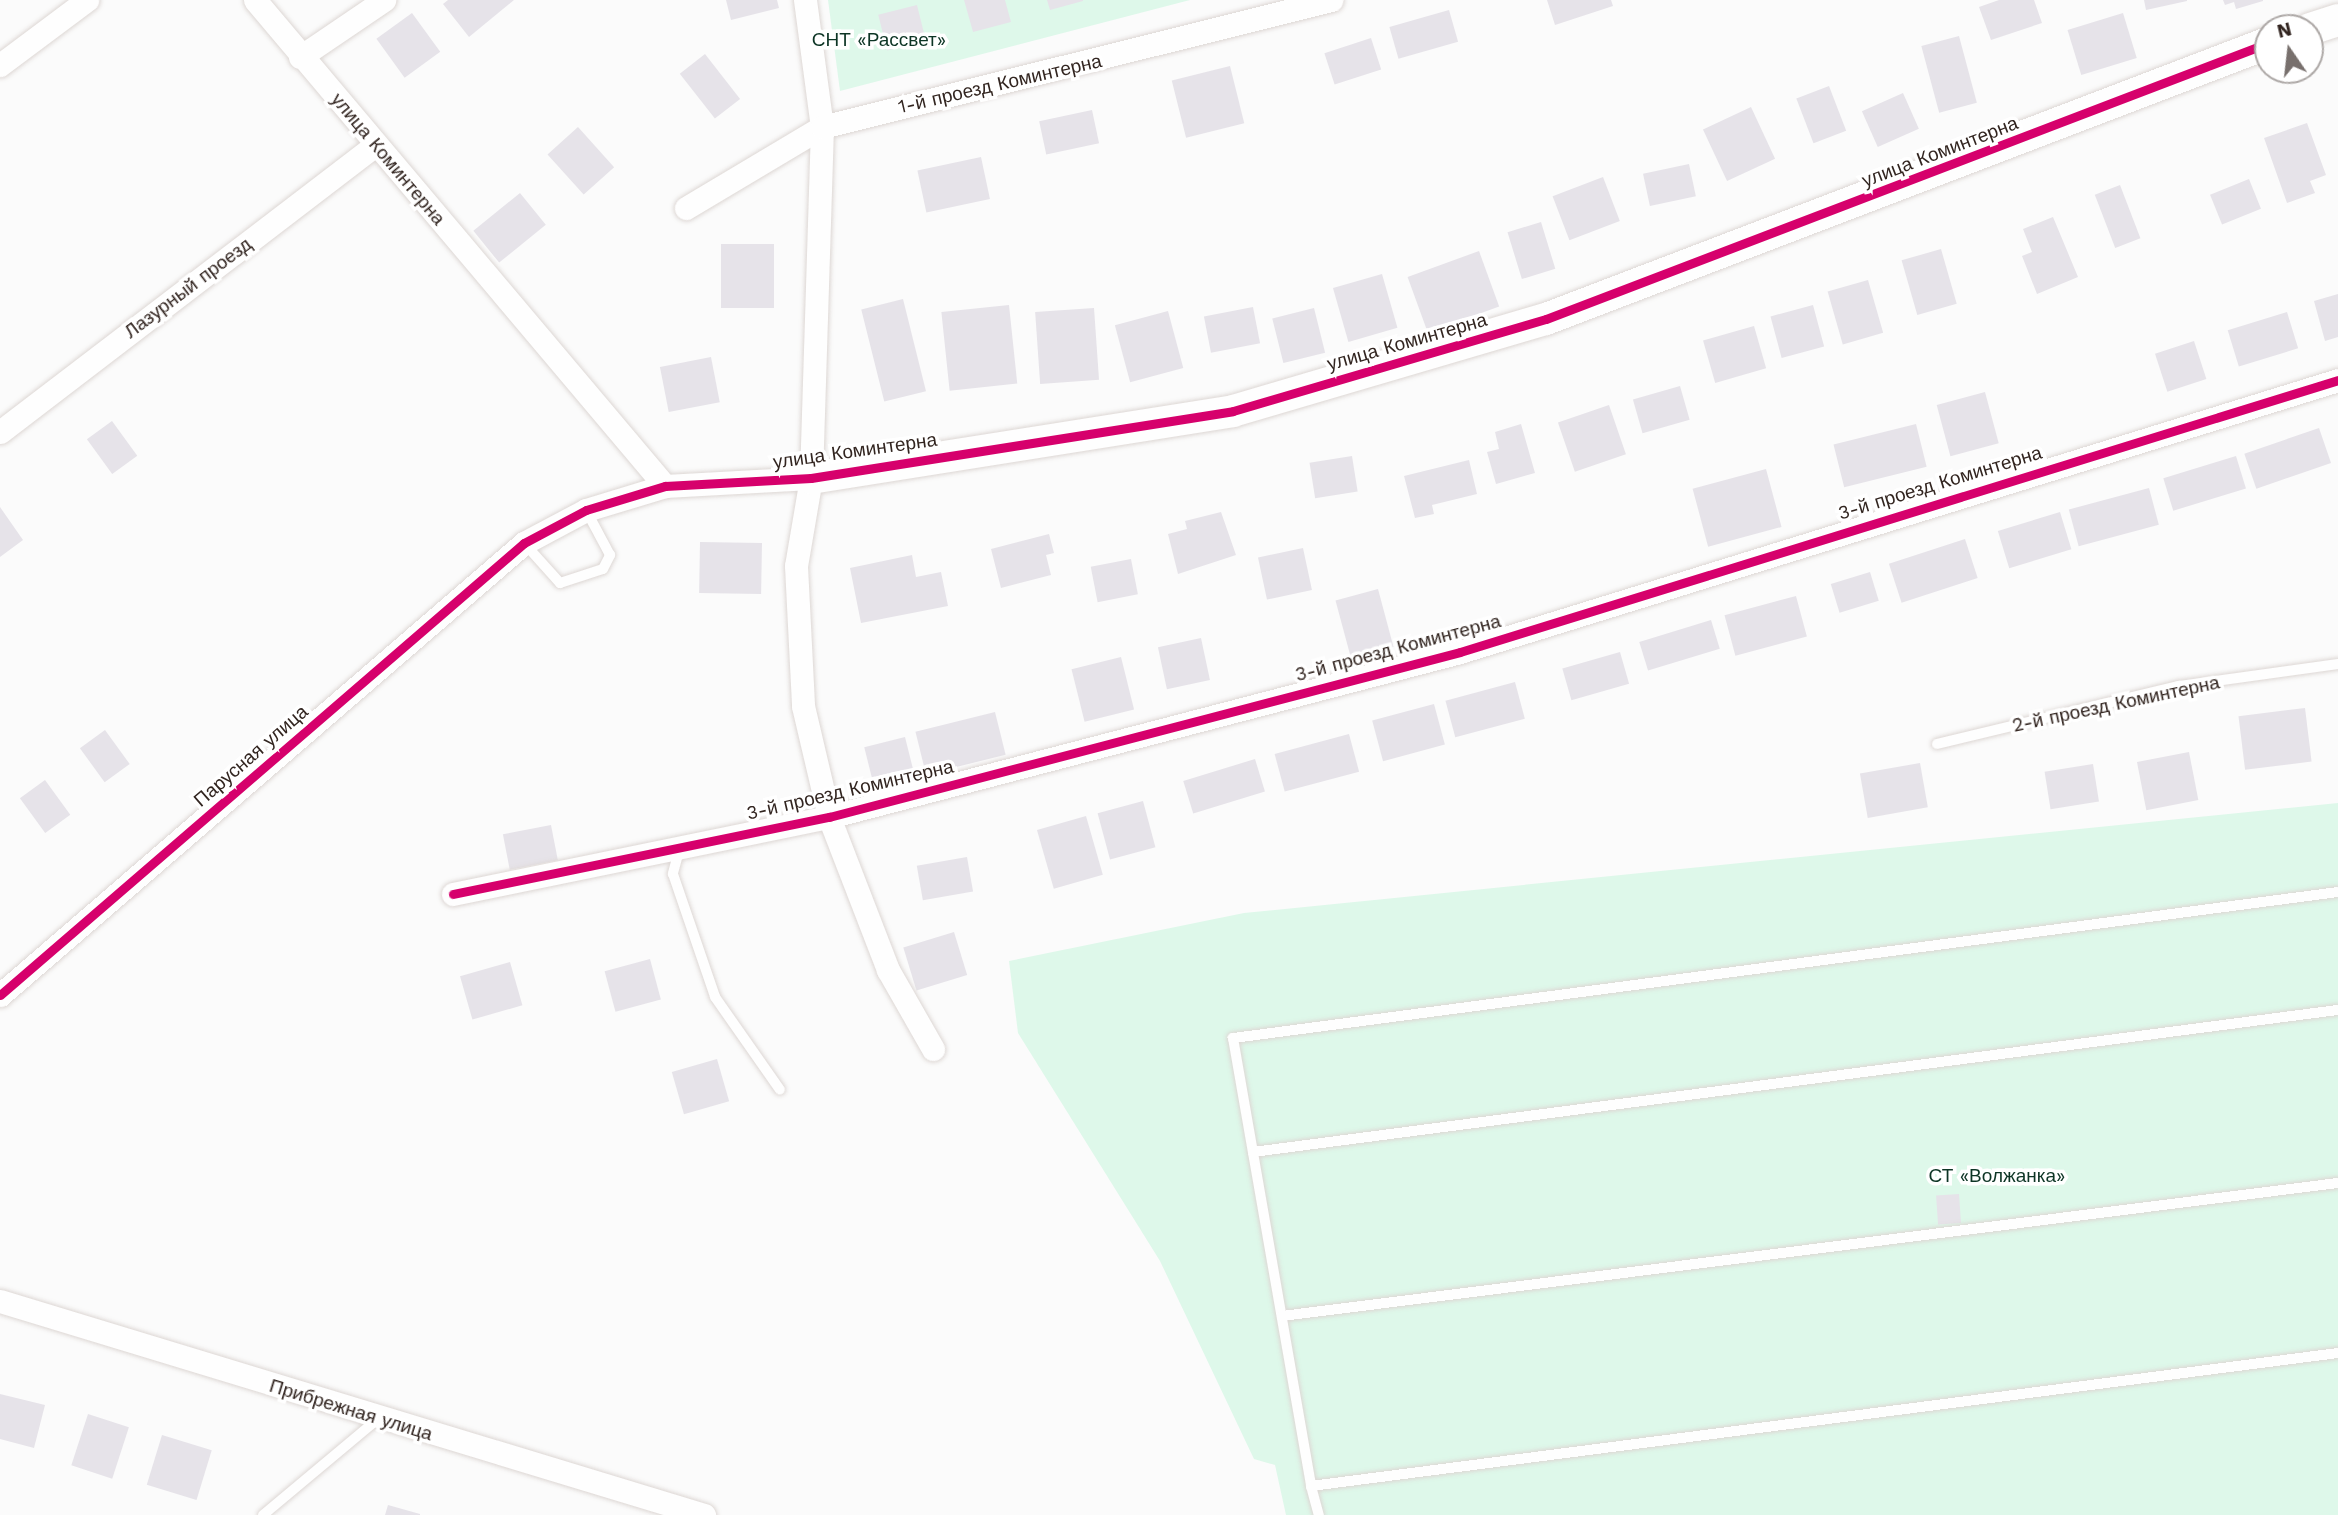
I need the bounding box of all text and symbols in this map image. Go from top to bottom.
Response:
north arrow [2254,14,2324,84]
text: N [2275,17,2294,43]
park label: СНТ «Рассвет» [812,29,946,51]
street label: 1-й проезд Коминтерна [896,49,1104,119]
street label: улица Коминтерна [326,88,450,230]
street label: улица Коминтерна [1859,112,2021,192]
street label: Лазурный проезд [120,233,256,343]
street label: улица Коминтерна [1324,308,1490,376]
street label: улица Коминтерна [772,428,938,474]
street label: 3-й проезд Коминтерна [1835,441,2045,525]
street label: 3-й проезд Коминтерна [1293,610,1503,686]
street label: 2-й проезд Коминтерна [2010,671,2222,737]
street label: Парусная улица [189,700,313,812]
street label: 3-й проезд Коминтерна [744,755,956,825]
park label: СТ «Волжанка» [1929,1165,2065,1187]
street label: Прибрежная улица [267,1374,435,1446]

